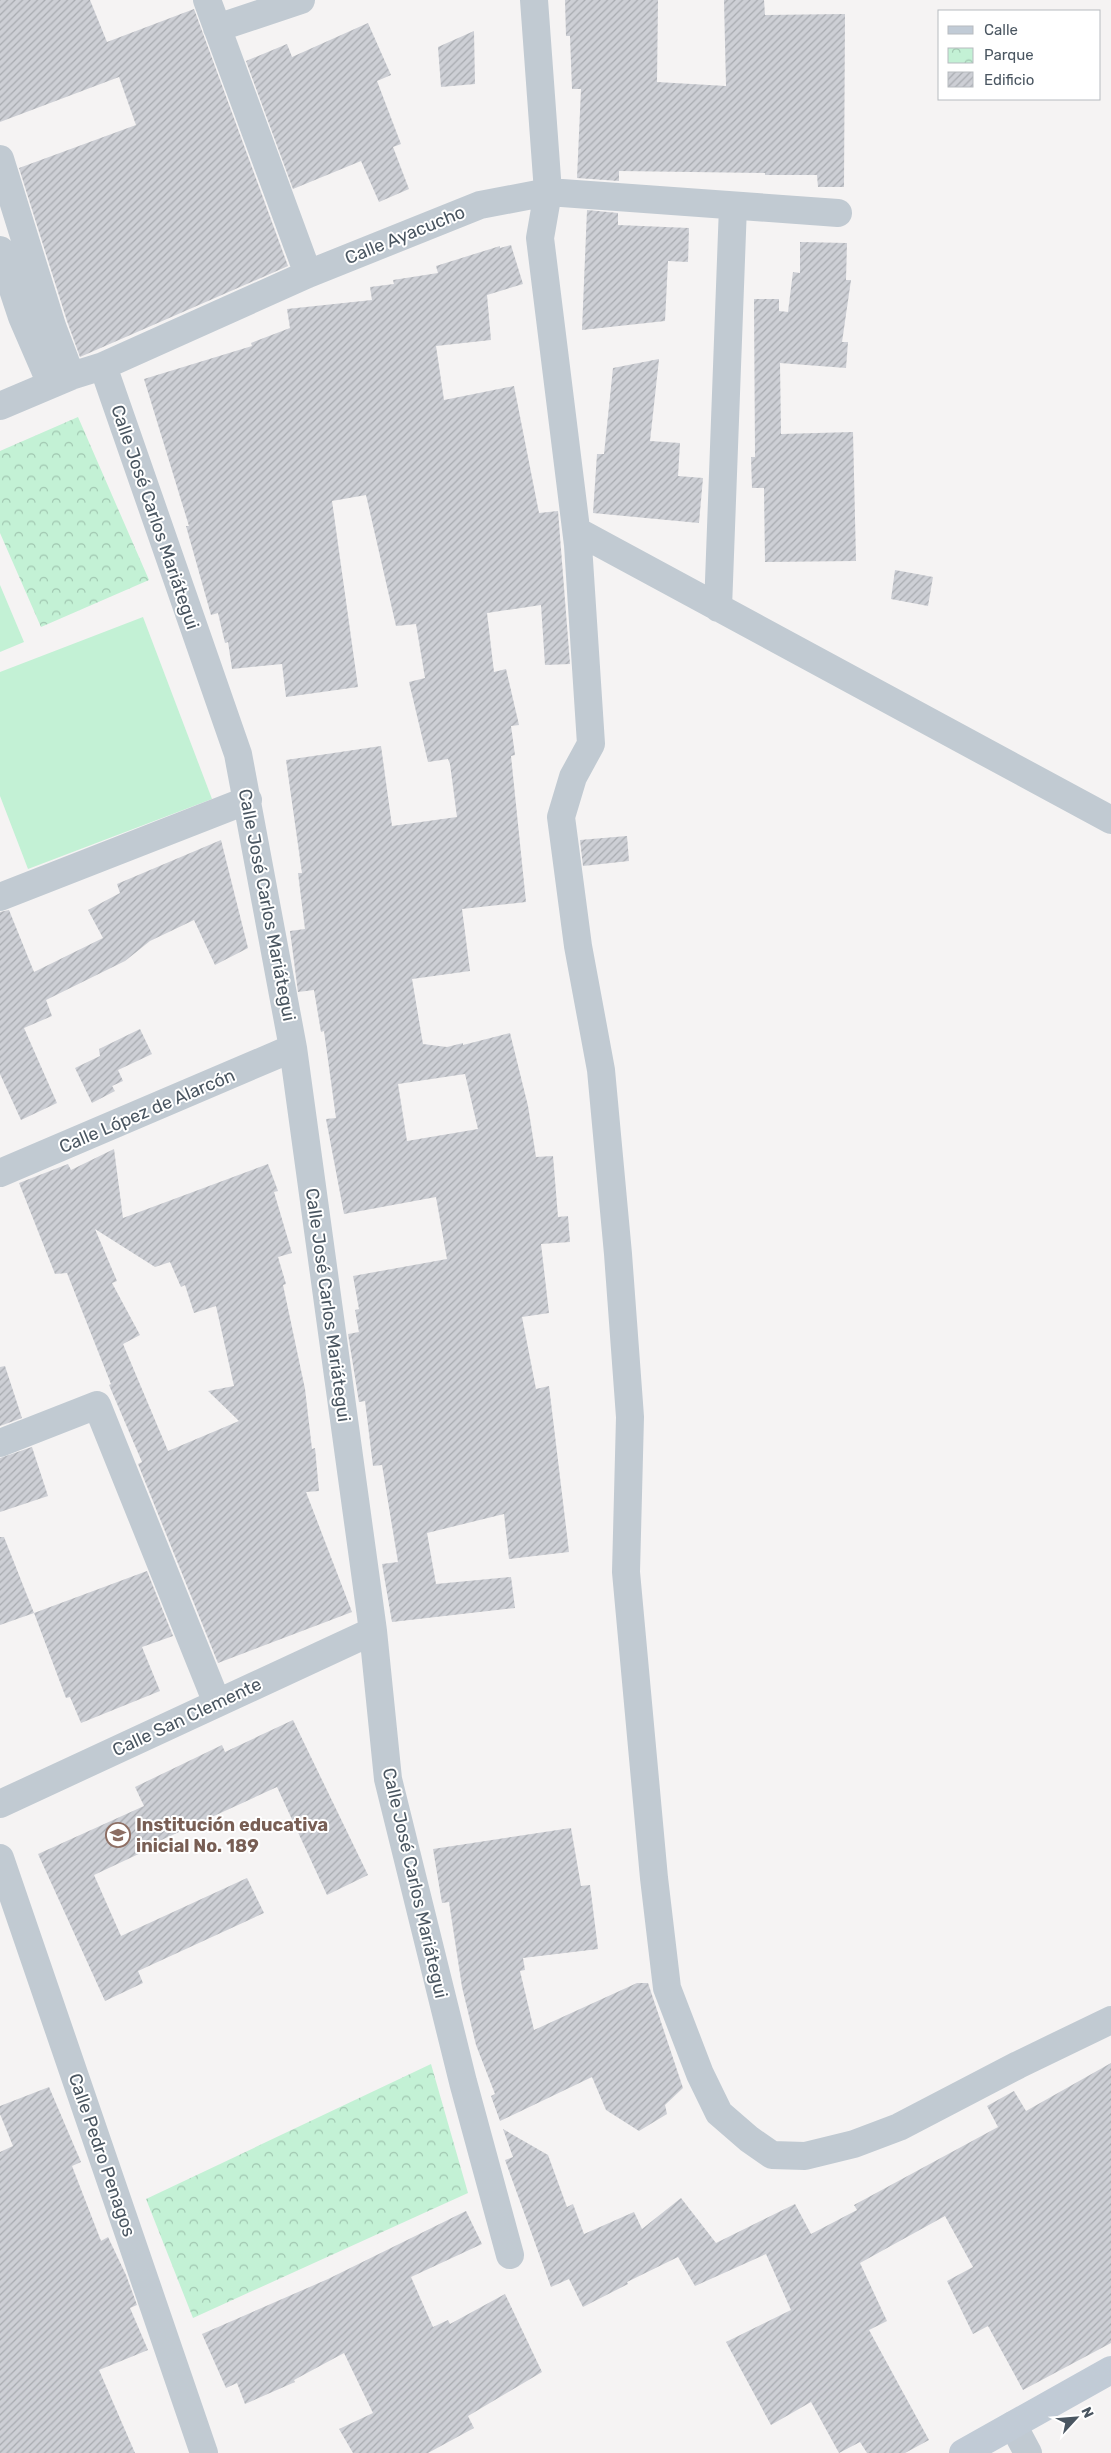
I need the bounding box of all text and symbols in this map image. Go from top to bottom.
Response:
legend [938,10,1101,100]
text: Calle [984,21,1018,39]
text: Parque [984,46,1034,64]
text: Edificio [984,71,1034,89]
street label: Calle Ayacucho [342,201,468,269]
street label: Calle José Carlos Mariátegui [106,402,204,632]
street label: Calle José Carlos Mariátegui [234,787,300,1023]
street label: Calle López de Alarcón [56,1064,238,1158]
street label: Calle José Carlos Mariátegui [301,1187,355,1423]
street label: Calle San Clemente [109,1673,265,1761]
street label: Calle José Carlos Mariátegui [378,1766,452,2000]
place label: Institución educativa inicial No. 189 [136,1814,328,1857]
school or university icon: Institución educativa inicial No. 189 [105,1822,131,1848]
street label: Calle Pedro Penagos [64,2070,140,2240]
north arrow [1051,2393,1101,2443]
text: N [1077,2404,1097,2421]

